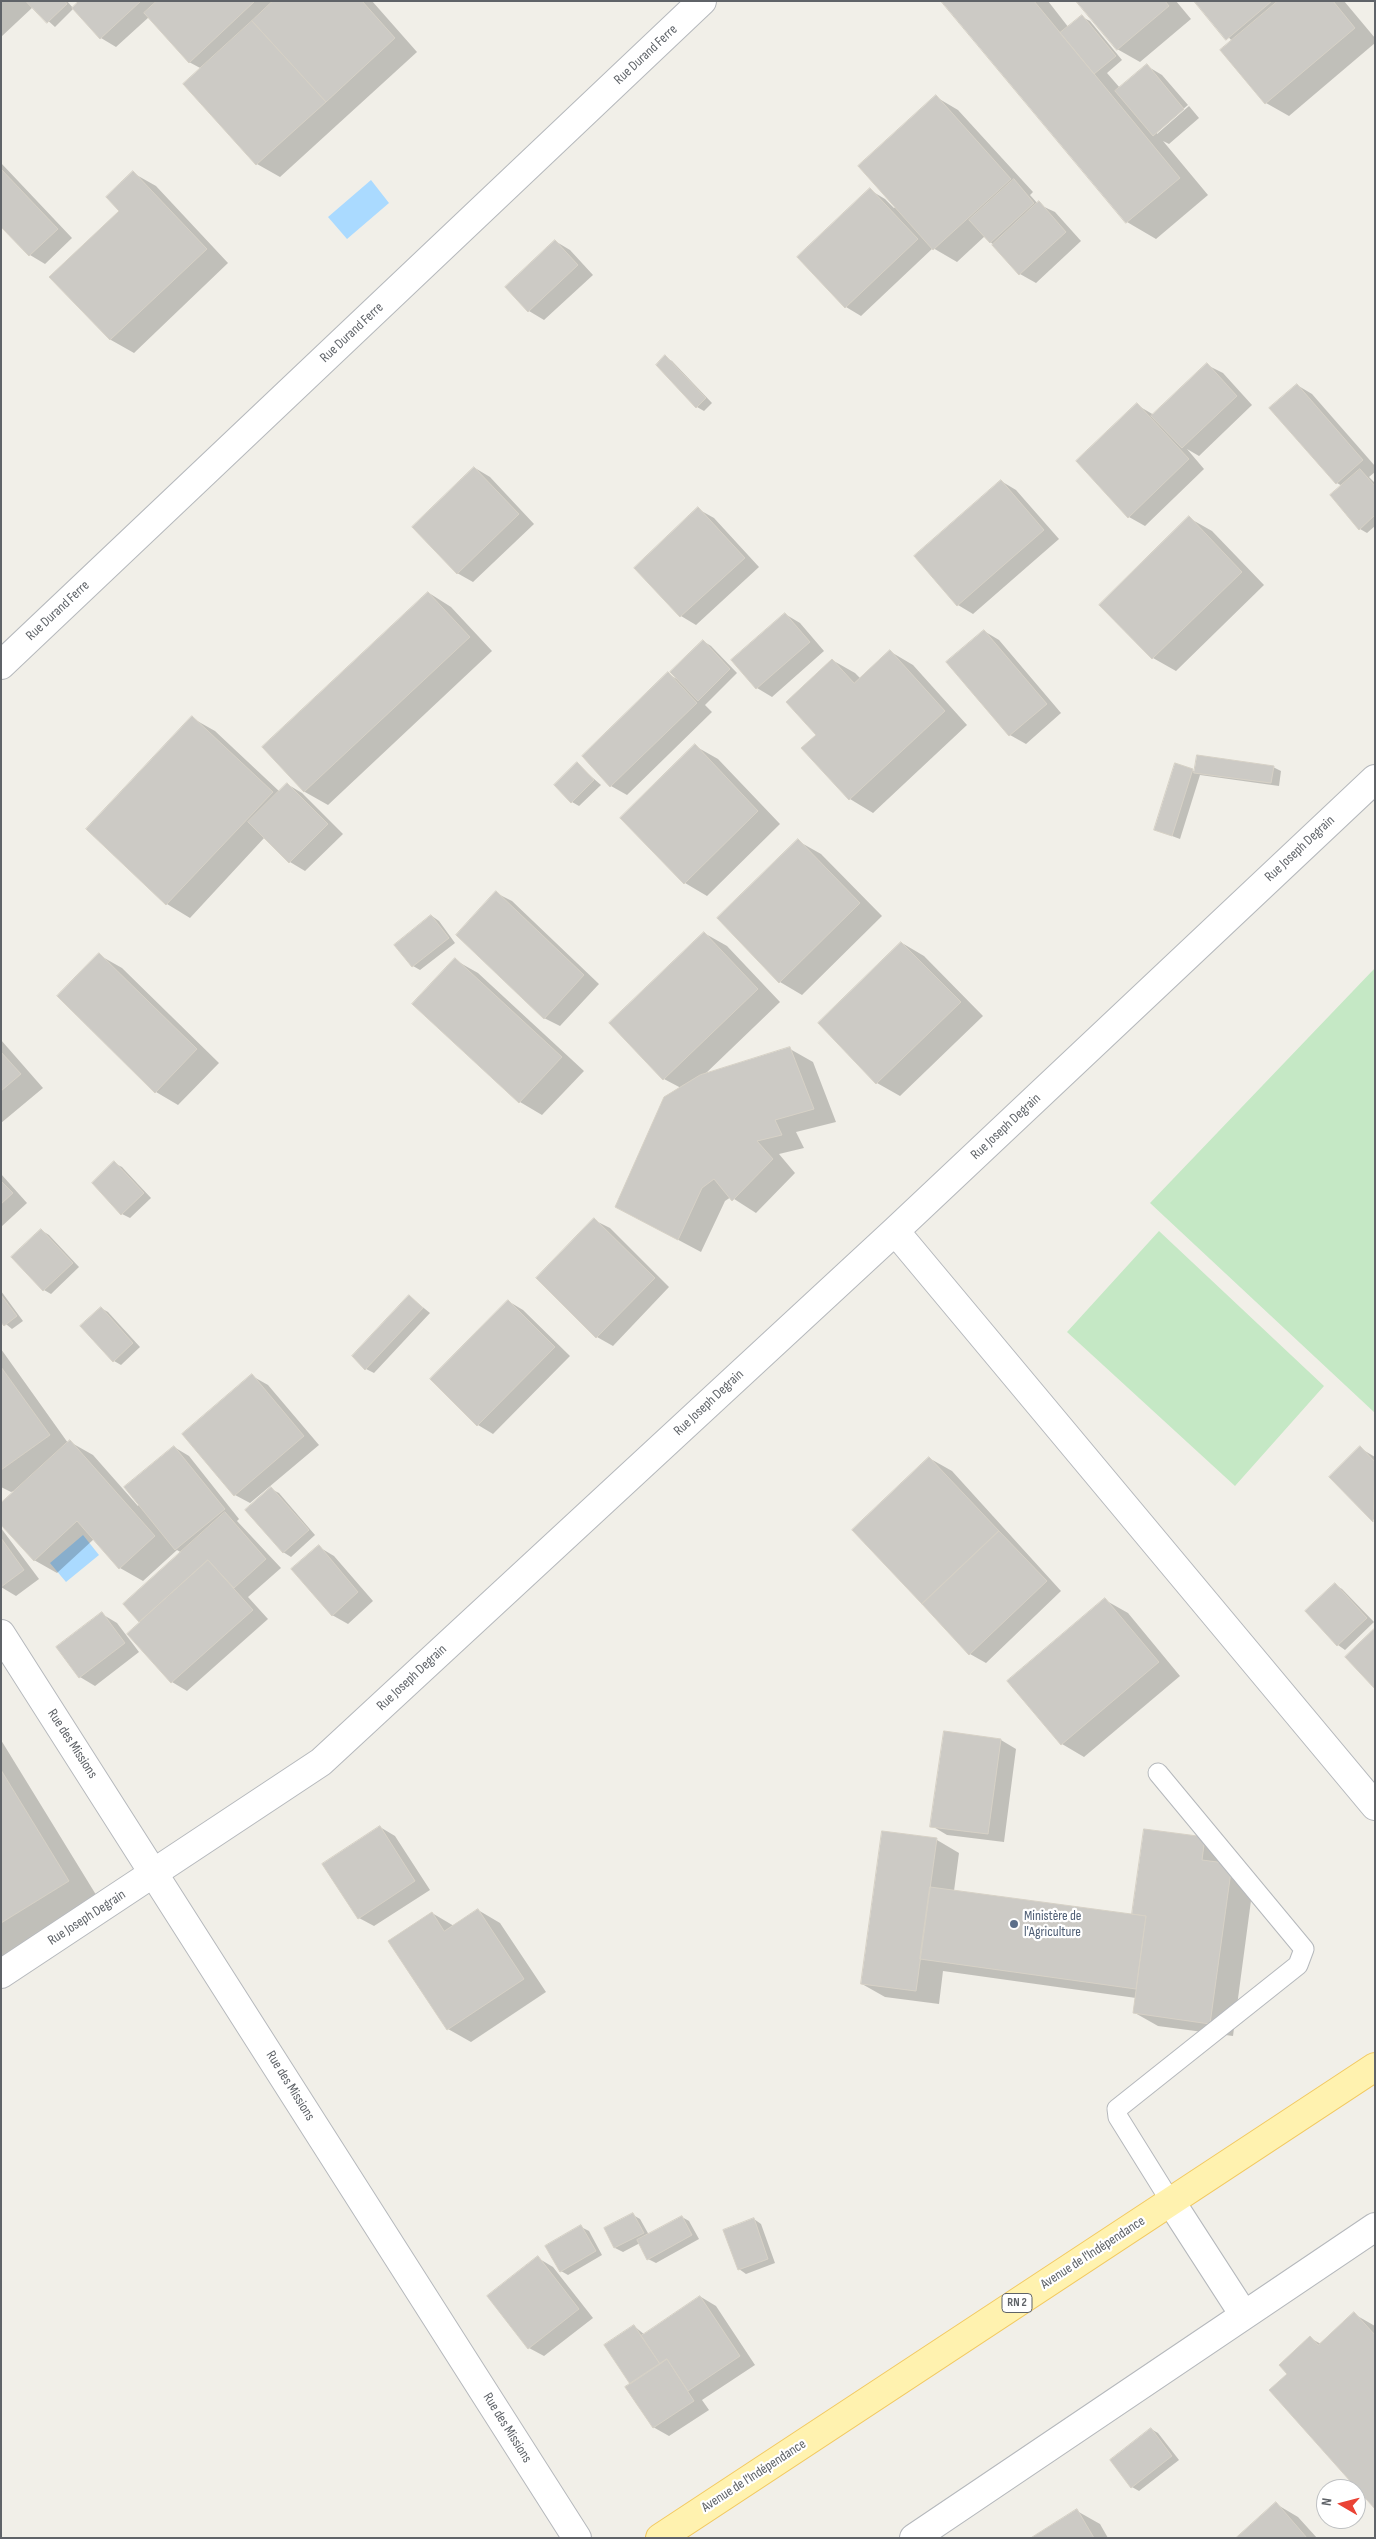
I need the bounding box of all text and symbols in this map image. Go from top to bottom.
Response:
street label: Rue Durand Ferre [611,21,681,89]
street label: Rue Durand Ferre [317,299,387,367]
street label: Rue Durand Ferre [23,577,93,645]
street label: Rue Joseph Degrain [1262,812,1338,886]
street label: Rue Joseph Degrain [968,1090,1044,1164]
street label: Rue Joseph Degrain [671,1366,747,1440]
street label: Rue Joseph Degrain [374,1641,450,1715]
street label: Rue des Missions [43,1706,101,1782]
street label: Rue Joseph Degrain [45,1887,129,1949]
place label: Ministère de l'Agriculture [1024,1908,1081,1940]
marker: Ministère de l'Agriculture [1008,1918,1020,1930]
street label: Rue des Missions [262,2048,318,2124]
street label: Avenue de l'Indépendance [1038,2213,1148,2293]
road number: RN 2 [1002,2294,1032,2312]
street label: Rue des Missions [479,2390,535,2466]
street label: Avenue de l'Indépendance [699,2436,809,2516]
north arrow [1316,2479,1366,2529]
text: N [1318,2497,1336,2507]

